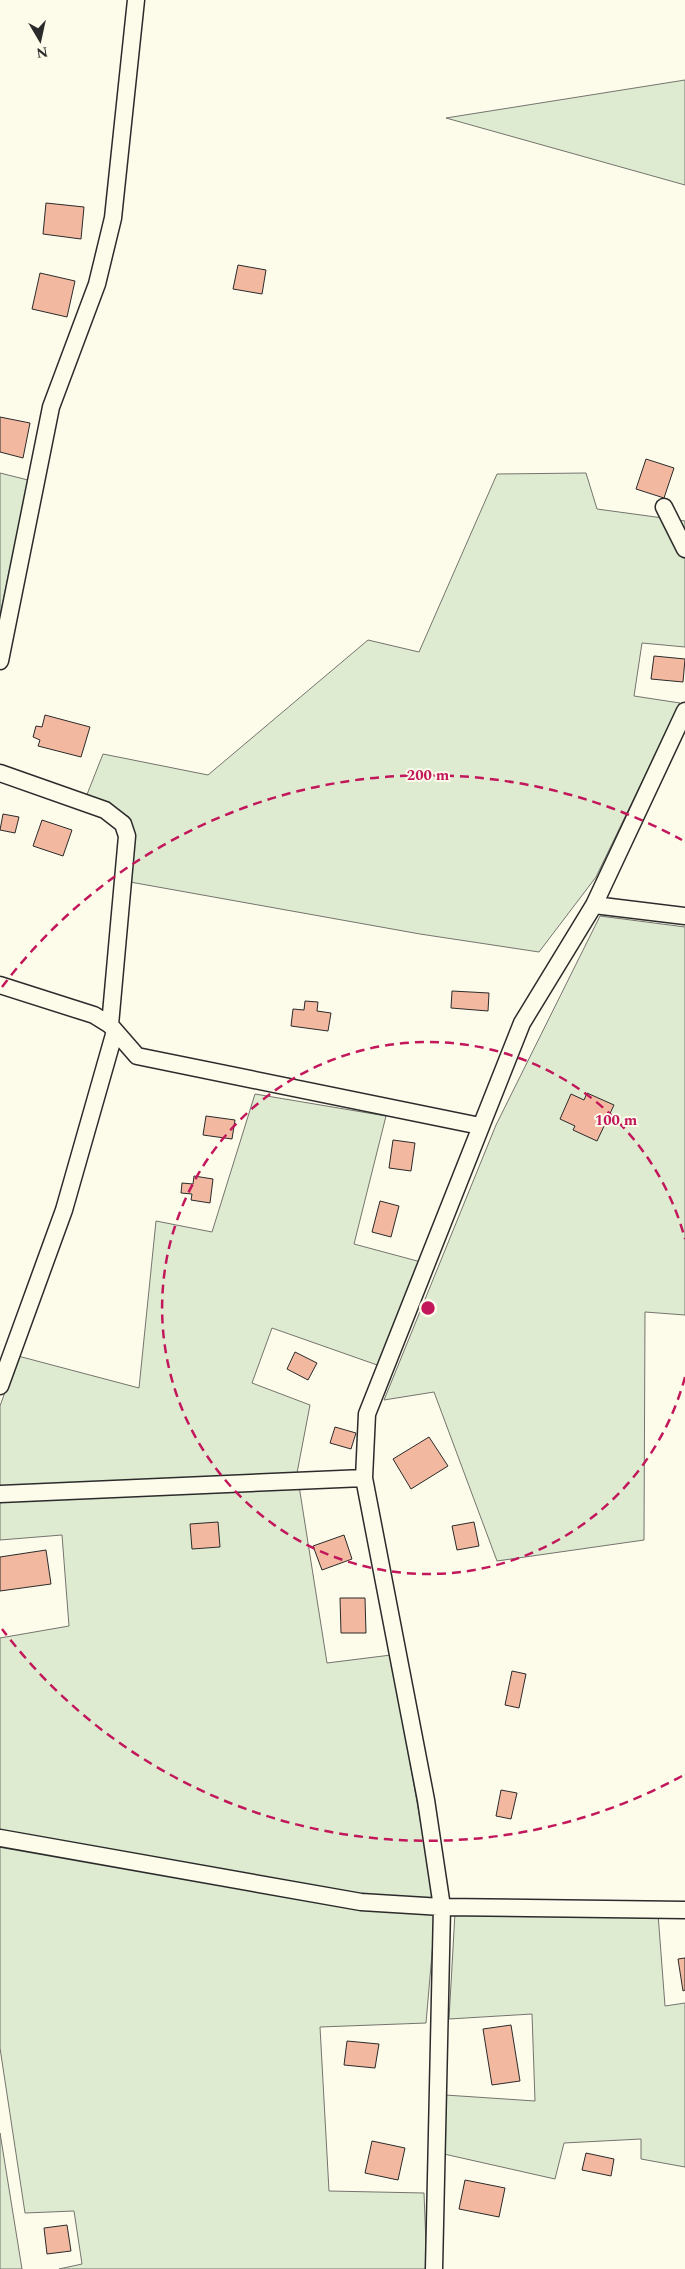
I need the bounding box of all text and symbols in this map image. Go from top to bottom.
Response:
north arrow [15,15,65,65]
text: N [35,41,49,64]
text: 200 m [407,764,450,787]
text: 100 m [595,1109,638,1132]
centre of rings [419,1299,437,1317]

